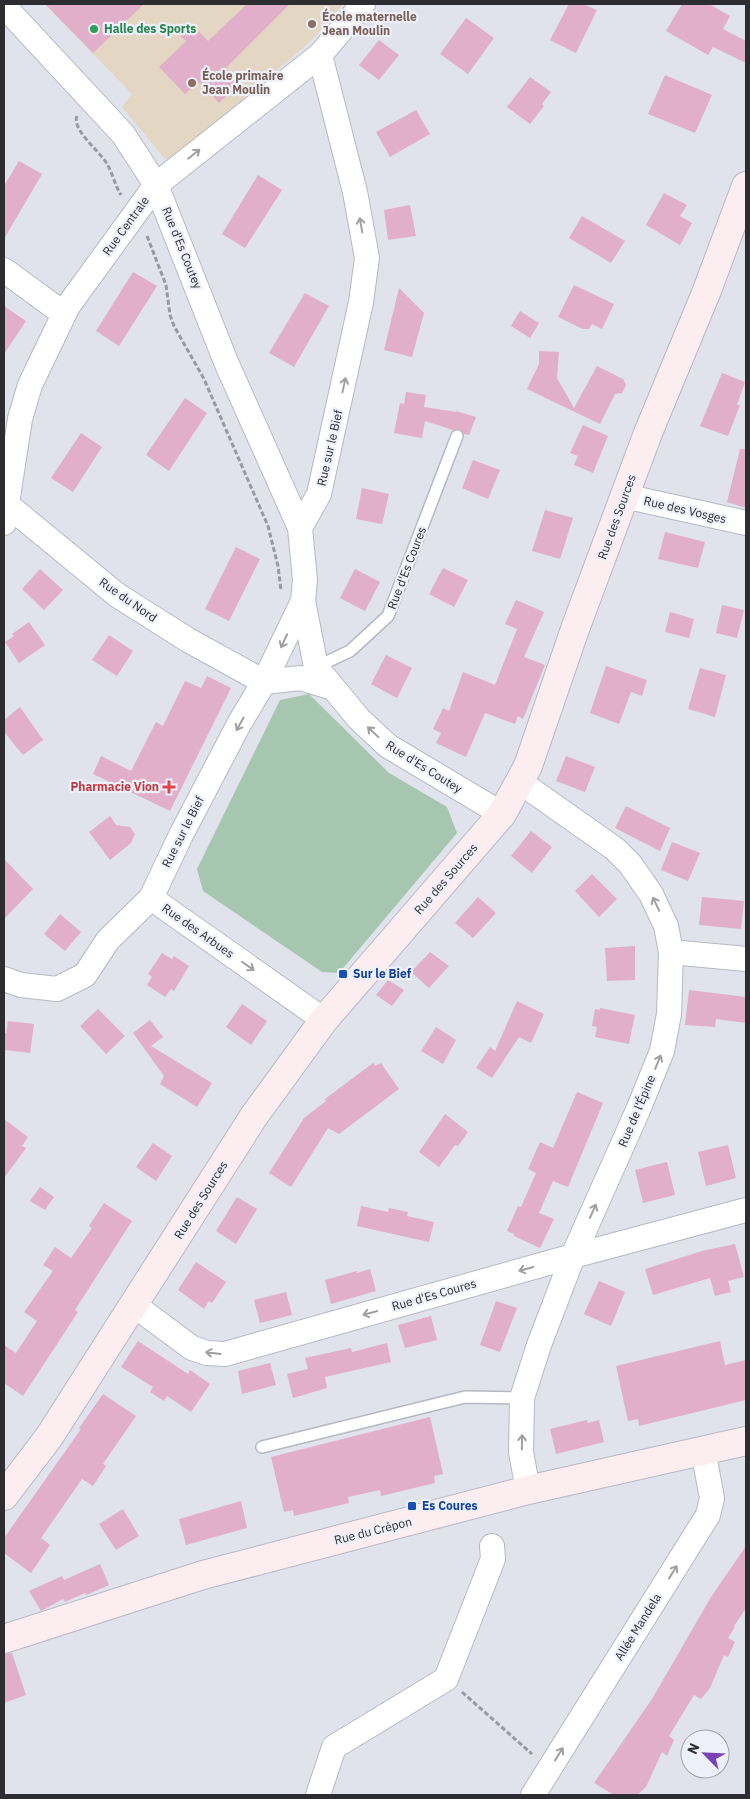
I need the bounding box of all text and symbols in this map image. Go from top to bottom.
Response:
place label: École maternelle Jean Moulin [322,8,417,38]
marker: École maternelle Jean Moulin [306,18,318,30]
place label: Halle des Sports [104,21,196,36]
marker: Halle des Sports [88,23,100,35]
place label: École primaire Jean Moulin [202,67,284,97]
marker: École primaire Jean Moulin [186,77,198,89]
one-way arrow [188,149,201,160]
street label: Rue Centrale [99,193,152,258]
street label: Rue d'Es Coutey [159,205,206,291]
one-way arrow [355,218,365,234]
one-way arrow [340,378,349,394]
street label: Rue sur le Bief [313,408,346,487]
street label: Rue des Sources [594,472,639,561]
street label: Rue des Vosges [642,493,728,526]
street label: Rue d'Es Coures [384,524,429,611]
street label: Rue du Nord [97,574,160,625]
one-way arrow [278,633,288,648]
one-way arrow [234,716,244,730]
one-way arrow [366,726,379,738]
street label: Rue d'Es Coutey [383,737,465,796]
place label: Pharmacie Vion [70,779,159,794]
marker: Pharmacie Vion [163,781,175,793]
street label: Rue sur le Bief [158,794,207,870]
street label: Rue des Sources [411,840,481,917]
one-way arrow [651,897,660,912]
street label: Rue des Arbues [159,900,237,961]
one-way arrow [241,961,255,971]
place label: Sur le Bief [353,966,412,981]
marker: Sur le Bief [337,968,349,980]
one-way arrow [653,1055,663,1070]
street label: Rue de l'Épine [615,1072,659,1149]
street label: Rue des Sources [171,1158,231,1242]
one-way arrow [589,1204,599,1219]
one-way arrow [519,1265,535,1275]
street label: Rue d'Es Coures [390,1275,478,1314]
one-way arrow [363,1309,379,1319]
one-way arrow [206,1348,222,1358]
one-way arrow [517,1434,526,1450]
place label: Es Coures [422,1498,477,1513]
marker: Es Coures [406,1500,418,1512]
street label: Rue du Crépon [333,1514,413,1547]
one-way arrow [668,1565,678,1579]
street label: Allée Mandela [611,1590,664,1663]
north arrow [680,1729,730,1779]
text: N [683,1740,703,1757]
one-way arrow [554,1748,564,1762]

